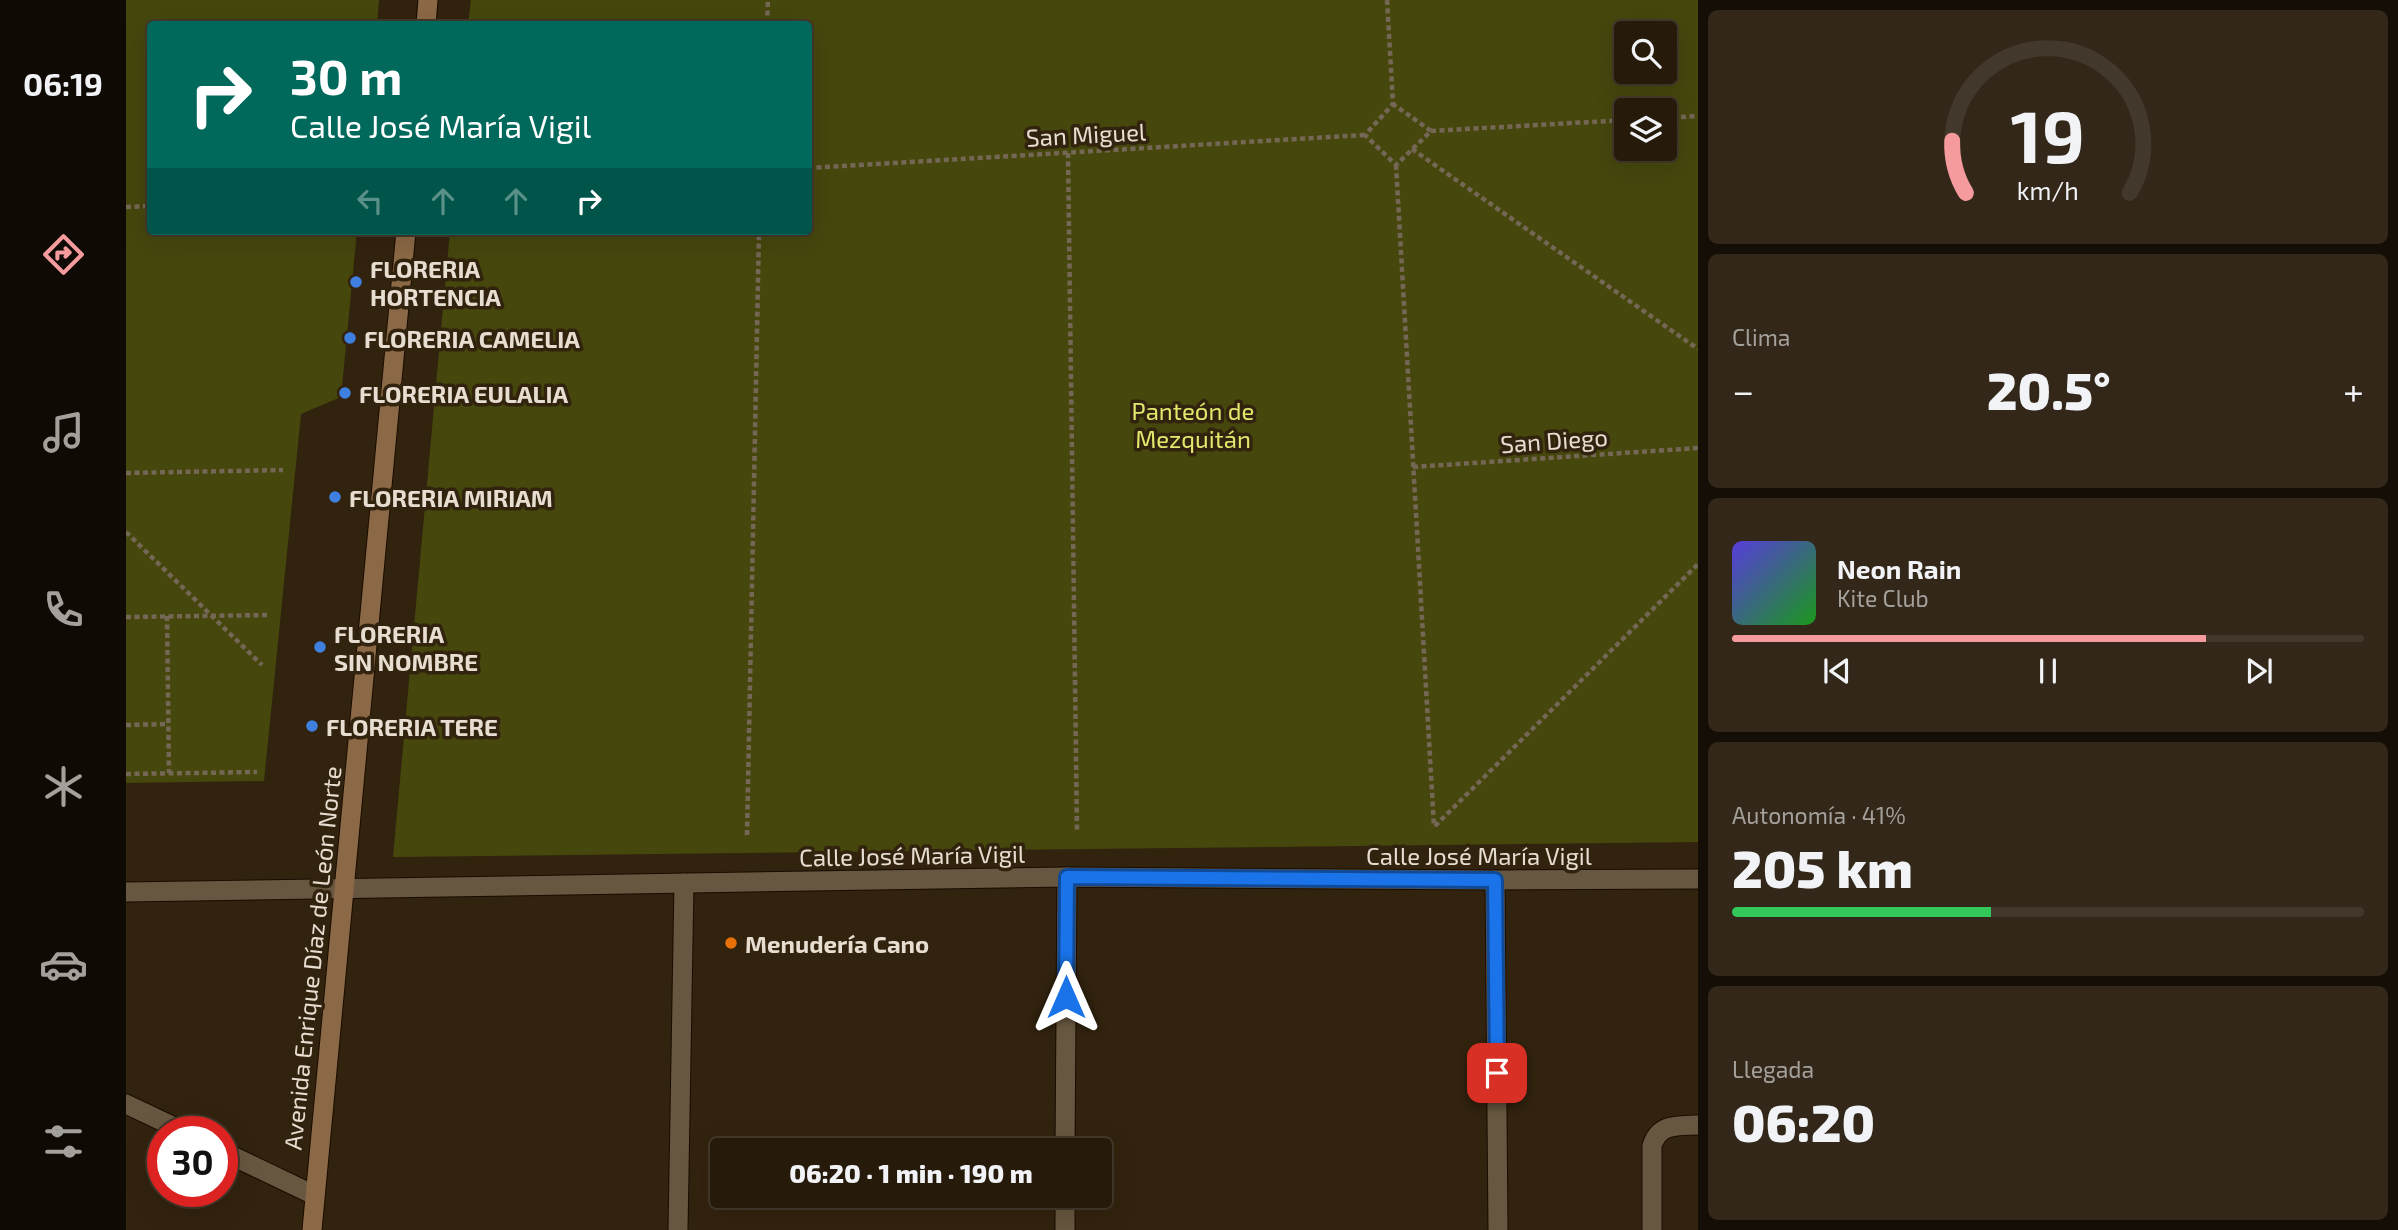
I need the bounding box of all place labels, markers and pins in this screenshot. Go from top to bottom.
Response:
place label: FLORERIA HORTENCIA [370,254,501,311]
marker: FLORERIA HORTENCIA [348,274,364,290]
place label: FLORERIA CAMELIA [364,324,580,353]
marker: FLORERIA CAMELIA [342,330,358,346]
place label: FLORERIA EULALIA [359,379,568,408]
marker: FLORERIA EULALIA [337,385,353,401]
place label: FLORERIA MIRIAM [349,483,553,512]
marker: FLORERIA MIRIAM [327,489,343,505]
place label: FLORERIA SIN NOMBRE [334,619,478,676]
marker: FLORERIA SIN NOMBRE [312,639,328,655]
place label: FLORERIA TERE [326,712,498,741]
marker: FLORERIA TERE [304,718,320,734]
place label: Menudería Cano [745,929,929,958]
marker: Menudería Cano [723,935,739,951]
pin [1467,1043,1527,1103]

